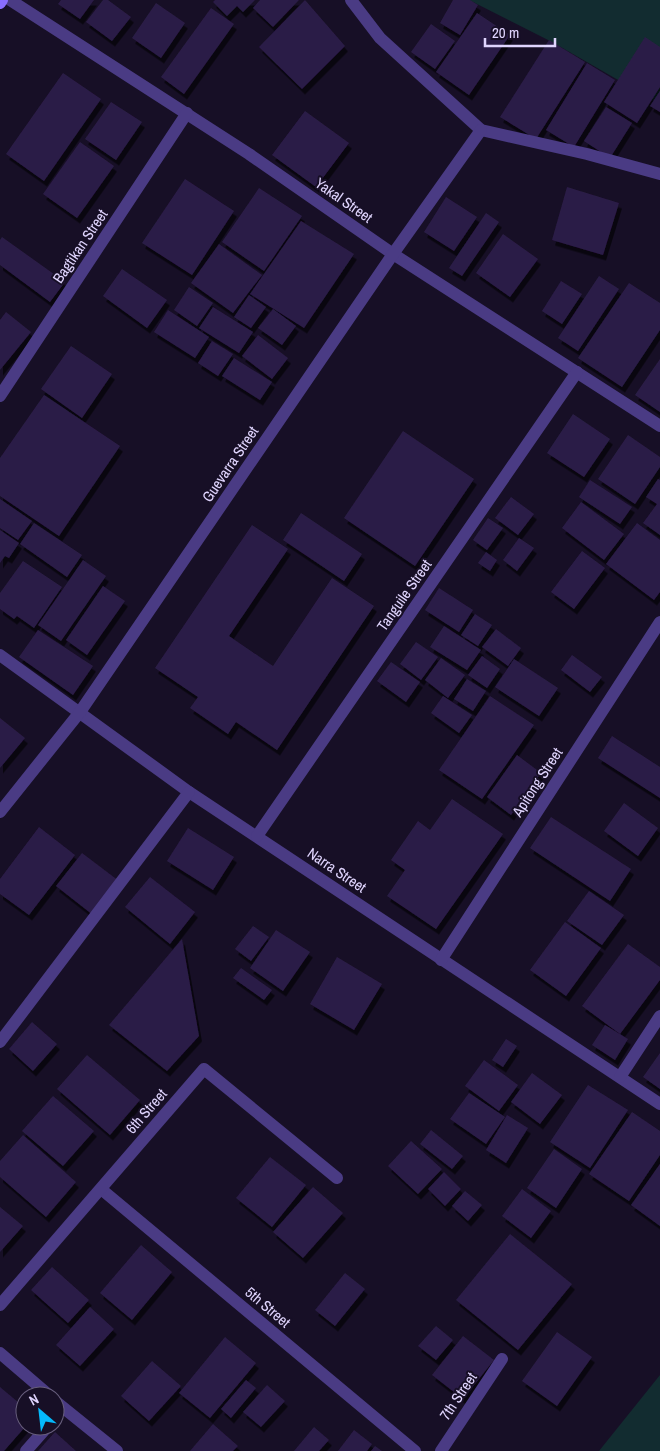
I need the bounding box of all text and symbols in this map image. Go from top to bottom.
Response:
scale bar [485,15,555,47]
text: 20 m [492,22,519,43]
street label: Yakal Street [311,172,378,228]
street label: Bagtikan Street [48,204,113,287]
street label: Guevarra Street [197,421,263,506]
street label: Tanguile Street [372,555,437,635]
street label: Apitong Street [506,743,568,822]
street label: Narra Street [303,843,371,898]
street label: 6th Street [121,1084,172,1138]
street label: 5th Street [241,1282,296,1333]
street label: 7th Street [434,1368,482,1424]
north arrow [15,1386,65,1436]
text: N [26,1390,42,1409]

